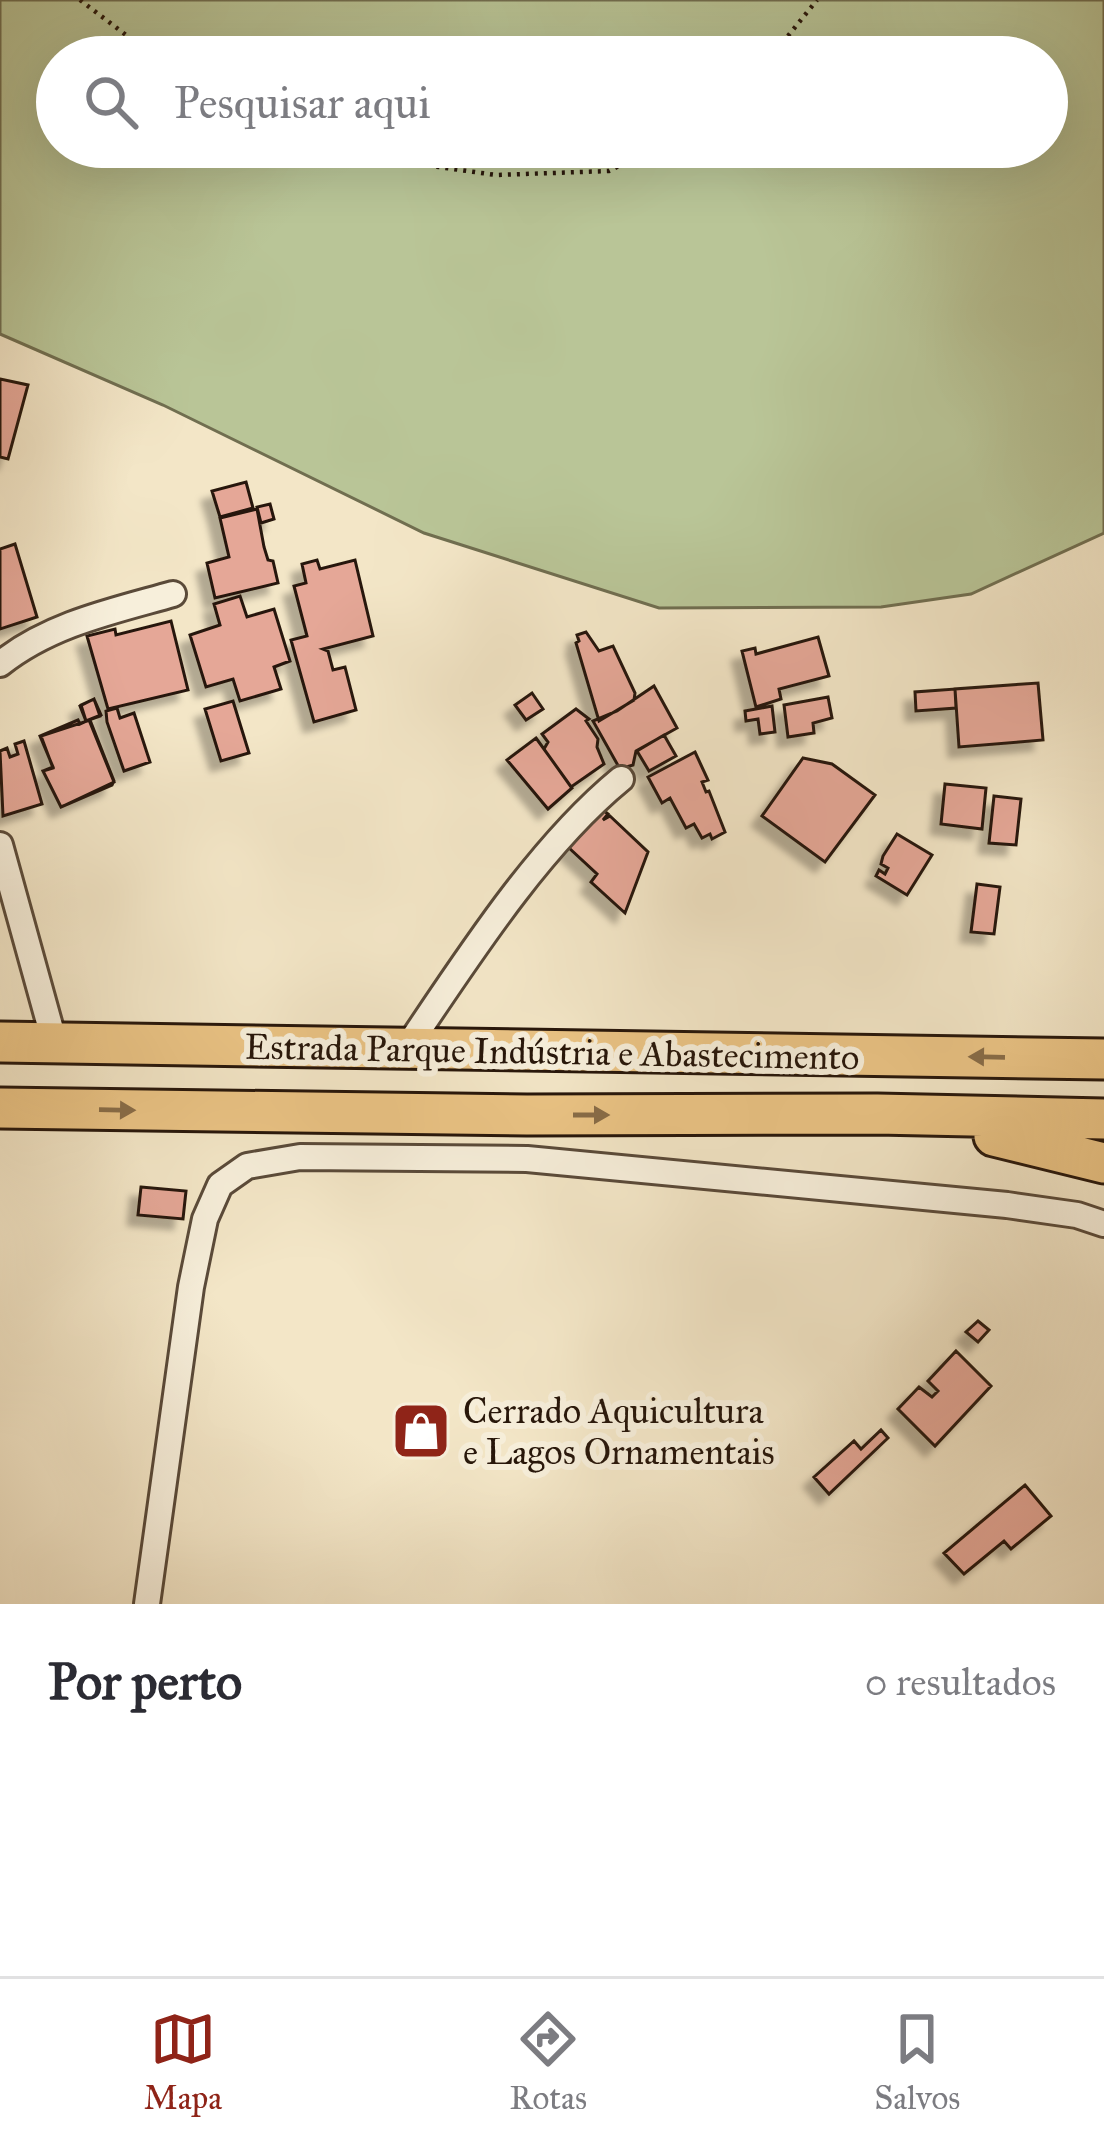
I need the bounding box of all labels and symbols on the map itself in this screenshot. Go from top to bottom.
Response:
street label: Estrada Parque Indústria e Abastecimento [244,1025,860,1079]
one-way arrow [967,1048,1005,1067]
one-way arrow [99,1100,137,1119]
one-way arrow [573,1105,611,1125]
place label: Cerrado Aquicultura e Lagos Ornamentais [463,1389,775,1474]
shop icon: Cerrado Aquicultura e Lagos Ornamentais [390,1400,452,1462]

